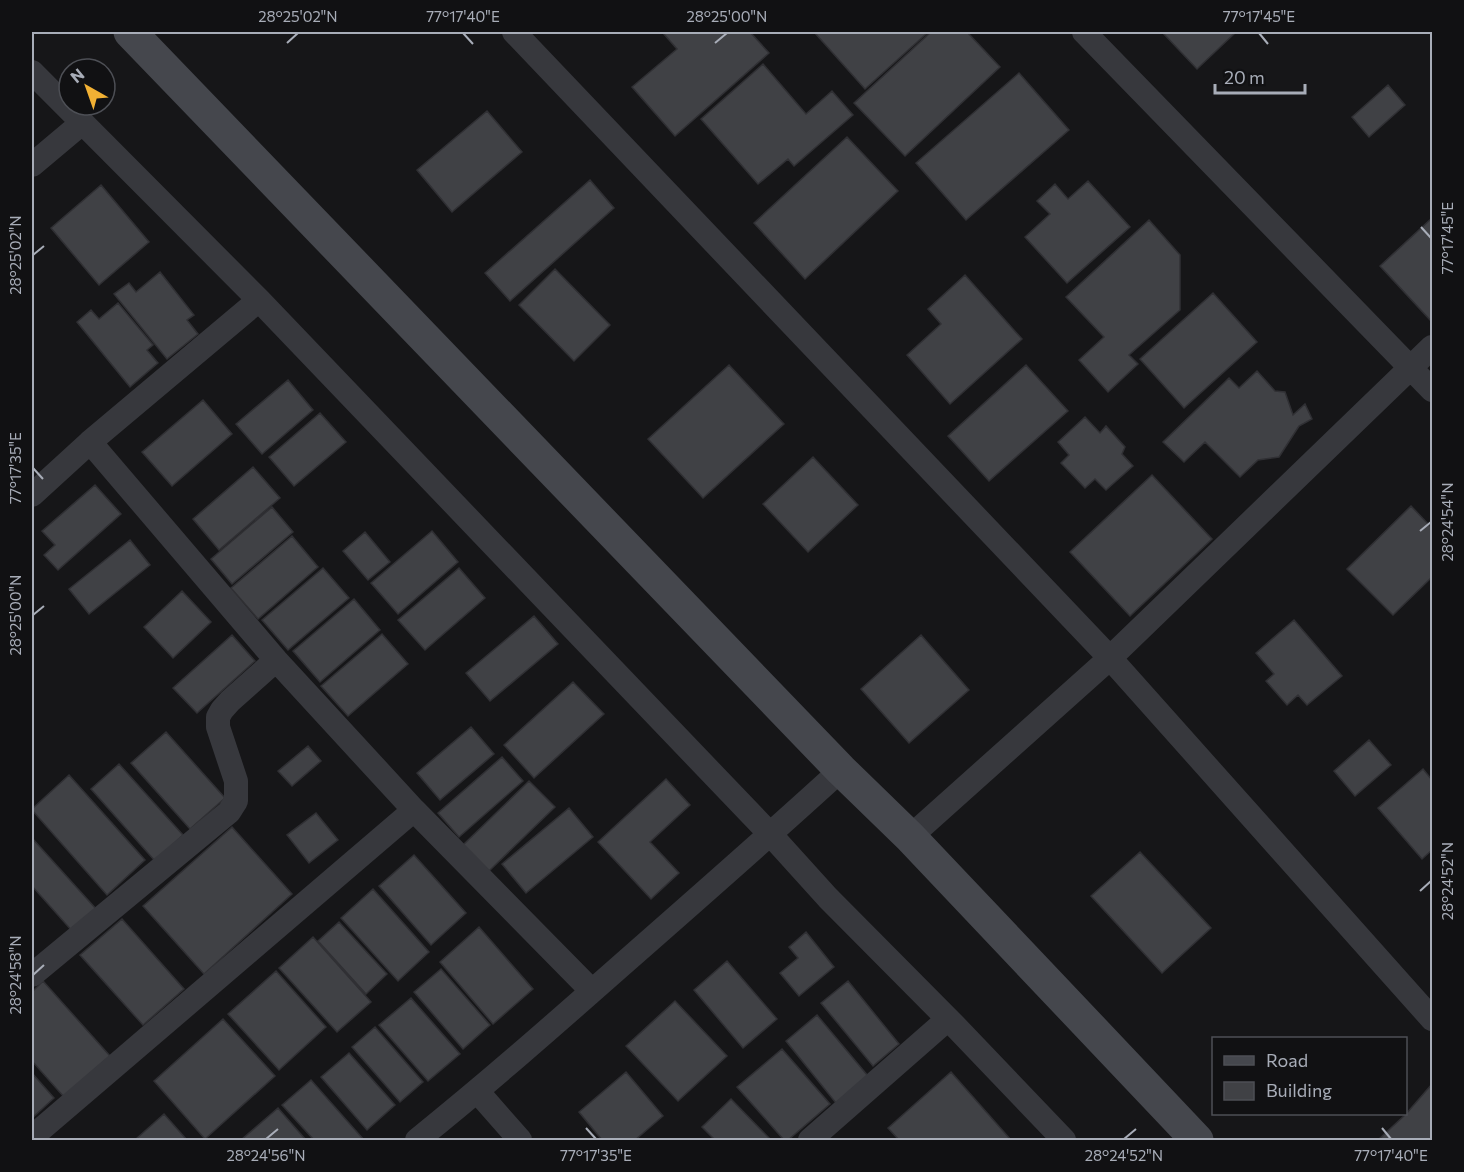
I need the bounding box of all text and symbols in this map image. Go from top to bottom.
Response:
text: 28°25'02"N [258,7,338,25]
text: 77°17'40"E [426,7,500,25]
text: 28°25'00"N [687,7,767,25]
text: 77°17'45"E [1223,7,1295,25]
north arrow [57,57,117,117]
scale bar [1215,57,1305,95]
text: N [66,64,88,86]
text: 20 m [1224,66,1265,88]
text: 77°17'45"E [1438,202,1456,274]
text: 28°25'02"N [6,215,24,295]
text: 77°17'35"E [6,432,24,504]
text: 28°24'54"N [1438,483,1456,562]
text: 28°25'00"N [6,575,24,655]
text: 28°24'52"N [1438,842,1456,920]
text: 28°24'58"N [6,935,24,1015]
legend [1212,1037,1407,1115]
text: Road [1266,1049,1308,1071]
text: Building [1266,1079,1332,1101]
text: 28°24'56"N [226,1146,306,1164]
text: 77°17'35"E [560,1146,632,1164]
text: 28°24'52"N [1085,1146,1163,1164]
text: 77°17'40"E [1354,1146,1428,1164]

